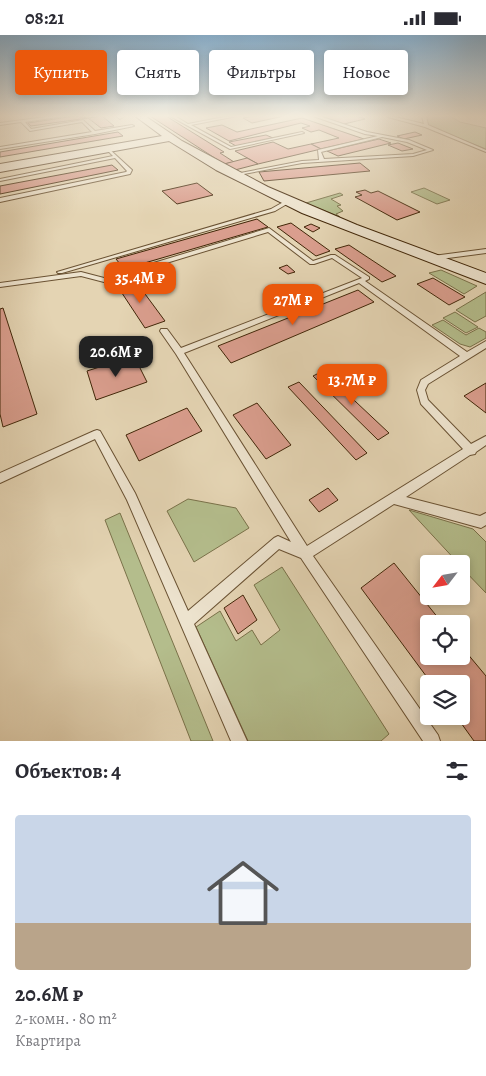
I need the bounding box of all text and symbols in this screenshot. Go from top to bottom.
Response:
text: 08:21 [25,5,64,31]
chip: Купить [15,50,107,95]
chip: Снять [117,50,199,95]
chip: Фильтры [209,50,314,95]
chip: Новое [324,50,408,95]
pin: 35.4M ₽ [94,261,186,304]
text: 35.4M ₽ [115,267,165,289]
pin: 27M ₽ [258,283,328,326]
text: 27M ₽ [274,289,312,311]
pin: 20.6M ₽ [70,335,162,378]
text: 20.6M ₽ [90,341,142,363]
pin: 13.7M ₽ [306,363,398,406]
text: 13.7M ₽ [328,369,376,391]
north arrow [420,555,470,605]
map controls [420,555,470,725]
button: locate [420,615,470,665]
button: layers [420,675,470,725]
text: Объектов: 4 [15,757,121,785]
icon: filters [443,757,471,785]
icon: home [198,848,288,938]
text: 20.6M ₽ [15,980,83,1008]
text: 2-комн. · 80 m² [15,1008,117,1030]
text: Квартира [15,1030,81,1052]

